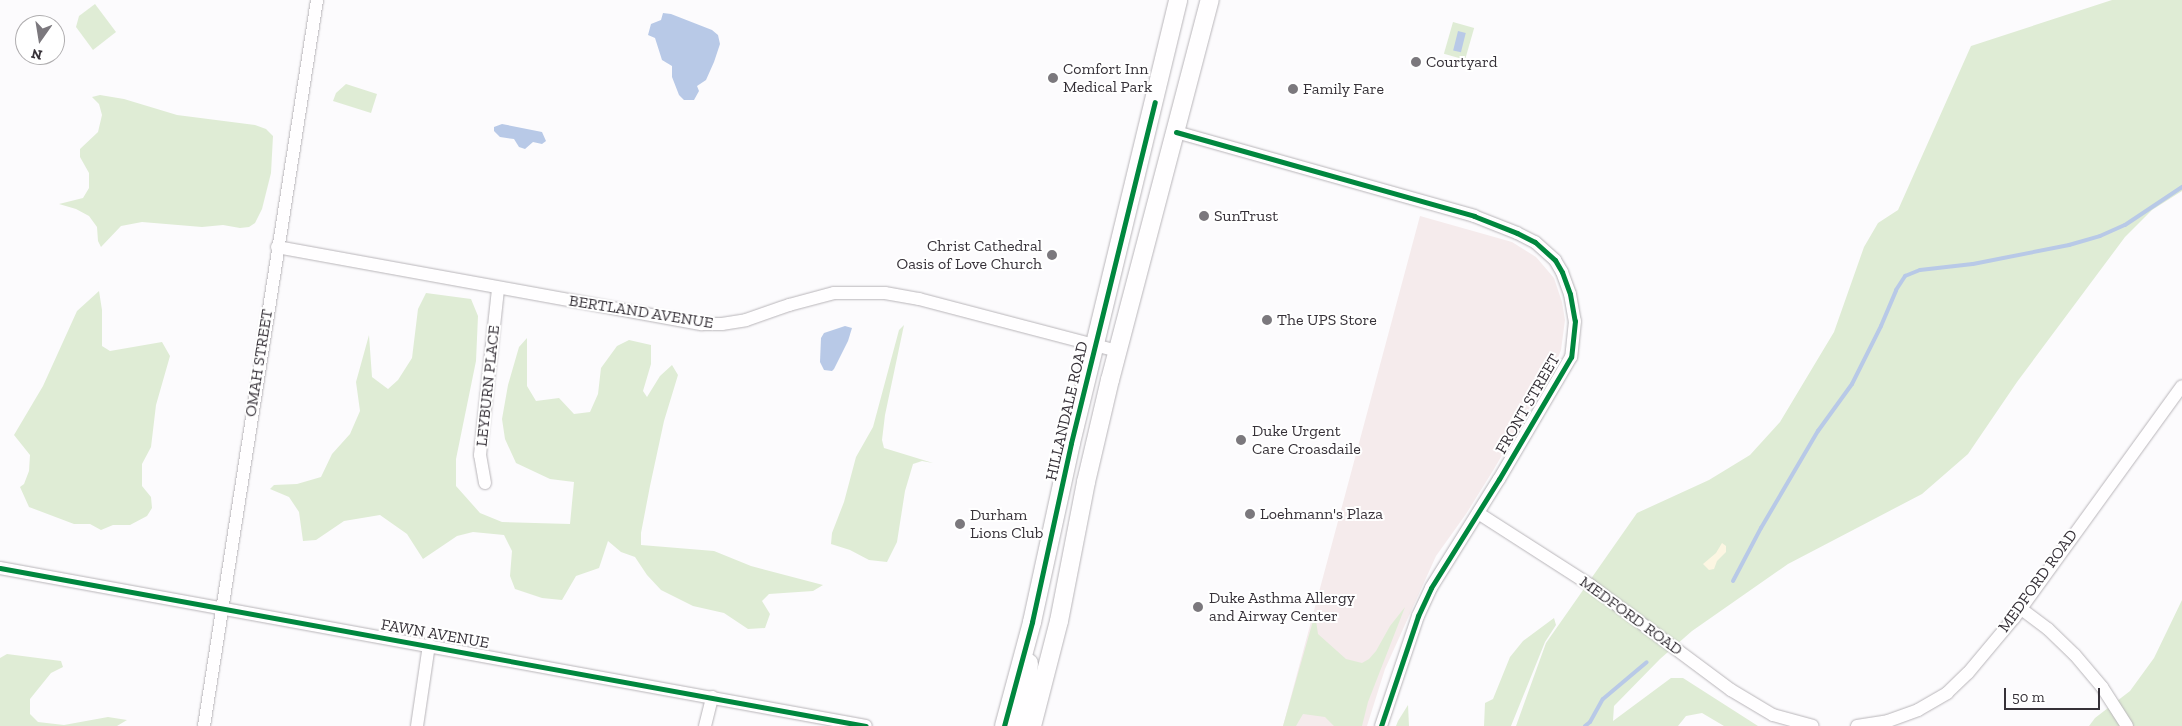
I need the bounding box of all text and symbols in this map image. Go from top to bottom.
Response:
north arrow [15,15,65,65]
text: N [30,45,44,64]
place label: Courtyard [1426,52,1498,72]
marker: Courtyard [1410,56,1422,68]
place label: Comfort Inn Medical Park [1063,59,1152,97]
marker: Comfort Inn Medical Park [1047,72,1059,84]
place label: Family Fare [1303,79,1384,99]
marker: Family Fare [1287,83,1299,95]
place label: SunTrust [1214,206,1278,226]
marker: SunTrust [1198,210,1210,222]
place label: Christ Cathedral Oasis of Love Church [897,236,1042,274]
marker: Christ Cathedral Oasis of Love Church [1046,249,1058,261]
street label: BERTLAND AVENUE [567,291,715,333]
street label: OMAH STREET [241,308,277,418]
place label: The UPS Store [1277,310,1377,330]
marker: The UPS Store [1261,314,1273,326]
street label: LEYBURN PLACE [472,324,504,448]
street label: HILLANDALE ROAD [1042,339,1092,483]
street label: FRONT STREET [1492,350,1564,458]
place label: Duke Urgent Care Croasdaile [1252,421,1361,459]
marker: Duke Urgent Care Croasdaile [1234,433,1248,447]
place label: Loehmann's Plaza [1260,504,1383,524]
place label: Durham Lions Club [970,505,1043,543]
marker: Loehmann's Plaza [1244,508,1256,520]
marker: Durham Lions Club [954,518,966,530]
street label: MEDFORD ROAD [1994,526,2082,636]
street label: MEDFORD ROAD [1576,572,1686,660]
place label: Duke Asthma Allergy and Airway Center [1209,588,1356,626]
marker: Duke Asthma Allergy and Airway Center [1191,600,1205,614]
street label: FAWN AVENUE [379,615,491,653]
scale bar [2007,678,2103,710]
text: 50 m [2012,688,2045,706]

